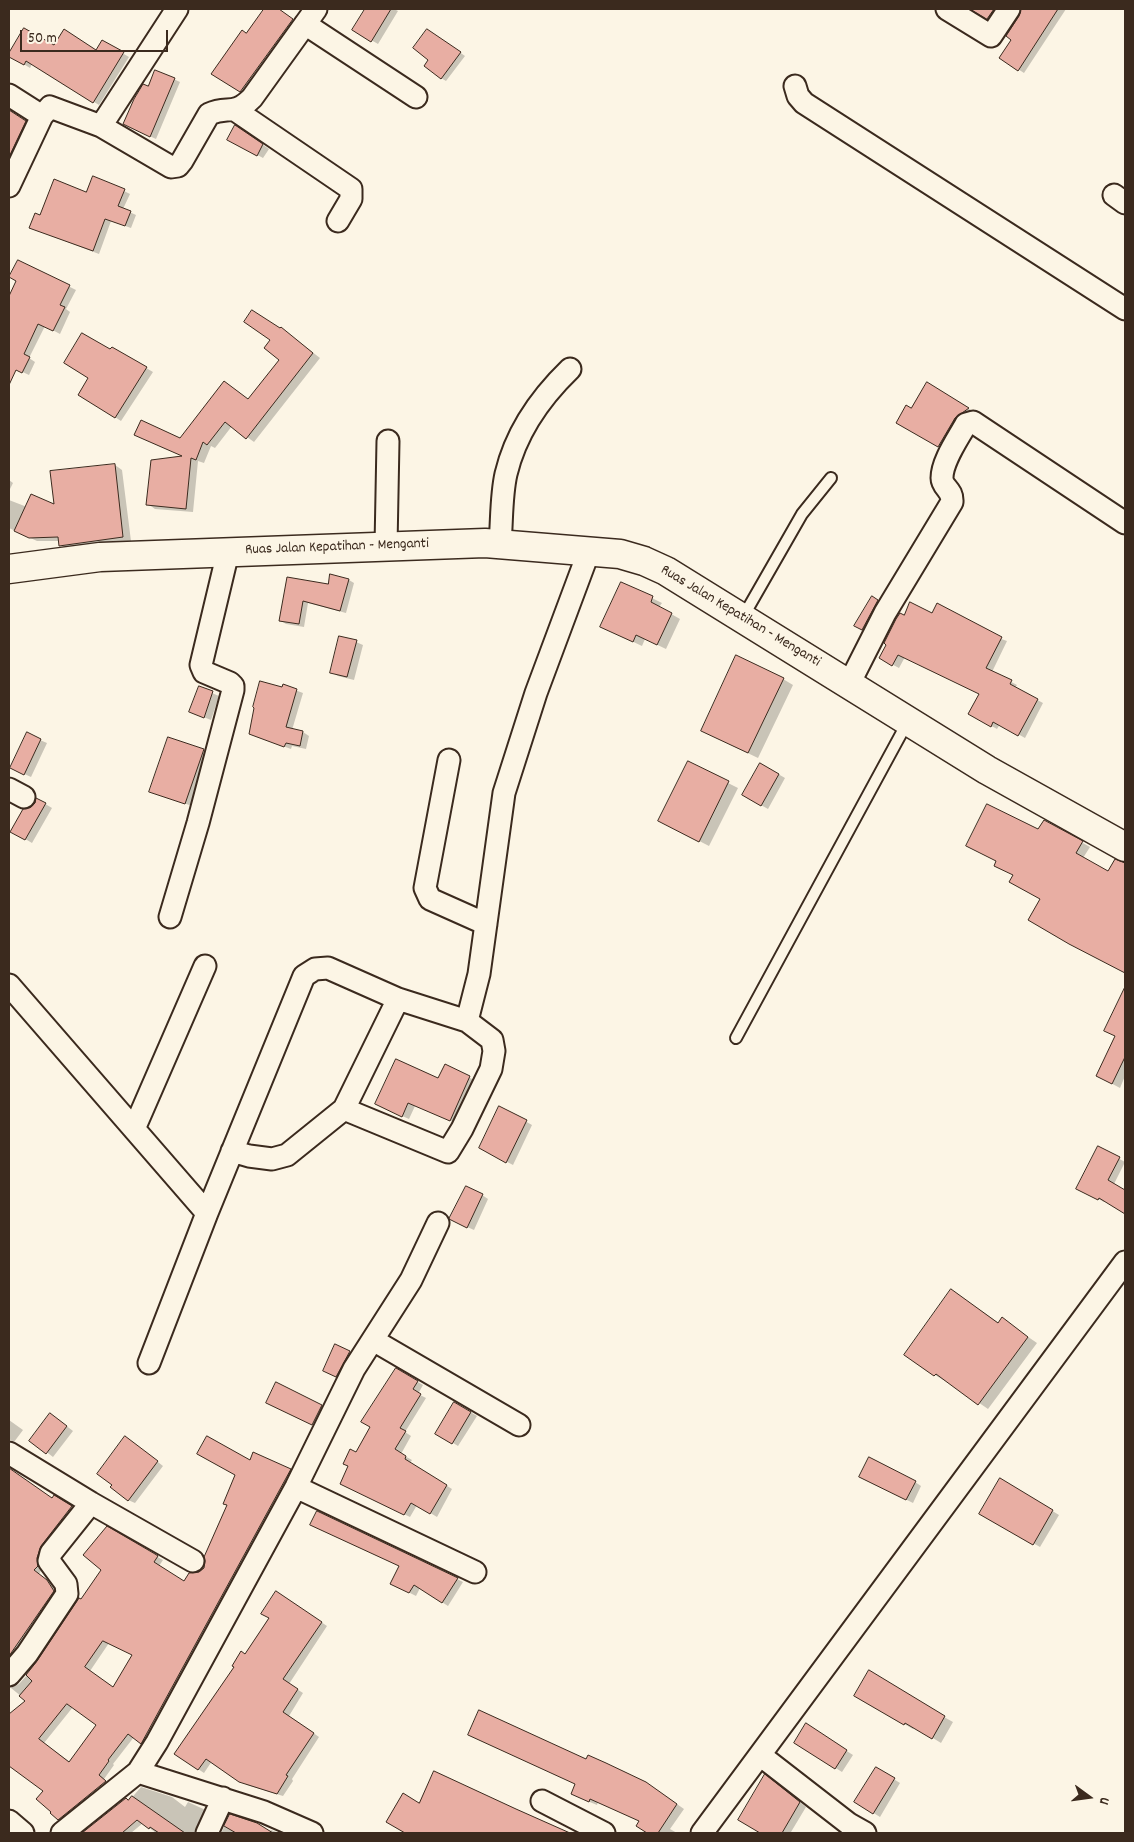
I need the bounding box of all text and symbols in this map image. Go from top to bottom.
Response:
scale bar [22,20,170,52]
text: 50 m [28,28,57,50]
street label: Ruas Jalan Kepatihan - Menganti [245,536,429,560]
street label: Ruas Jalan Kepatihan - Menganti [657,562,823,672]
north arrow [1064,1772,1114,1822]
text: U [1093,1795,1114,1806]

